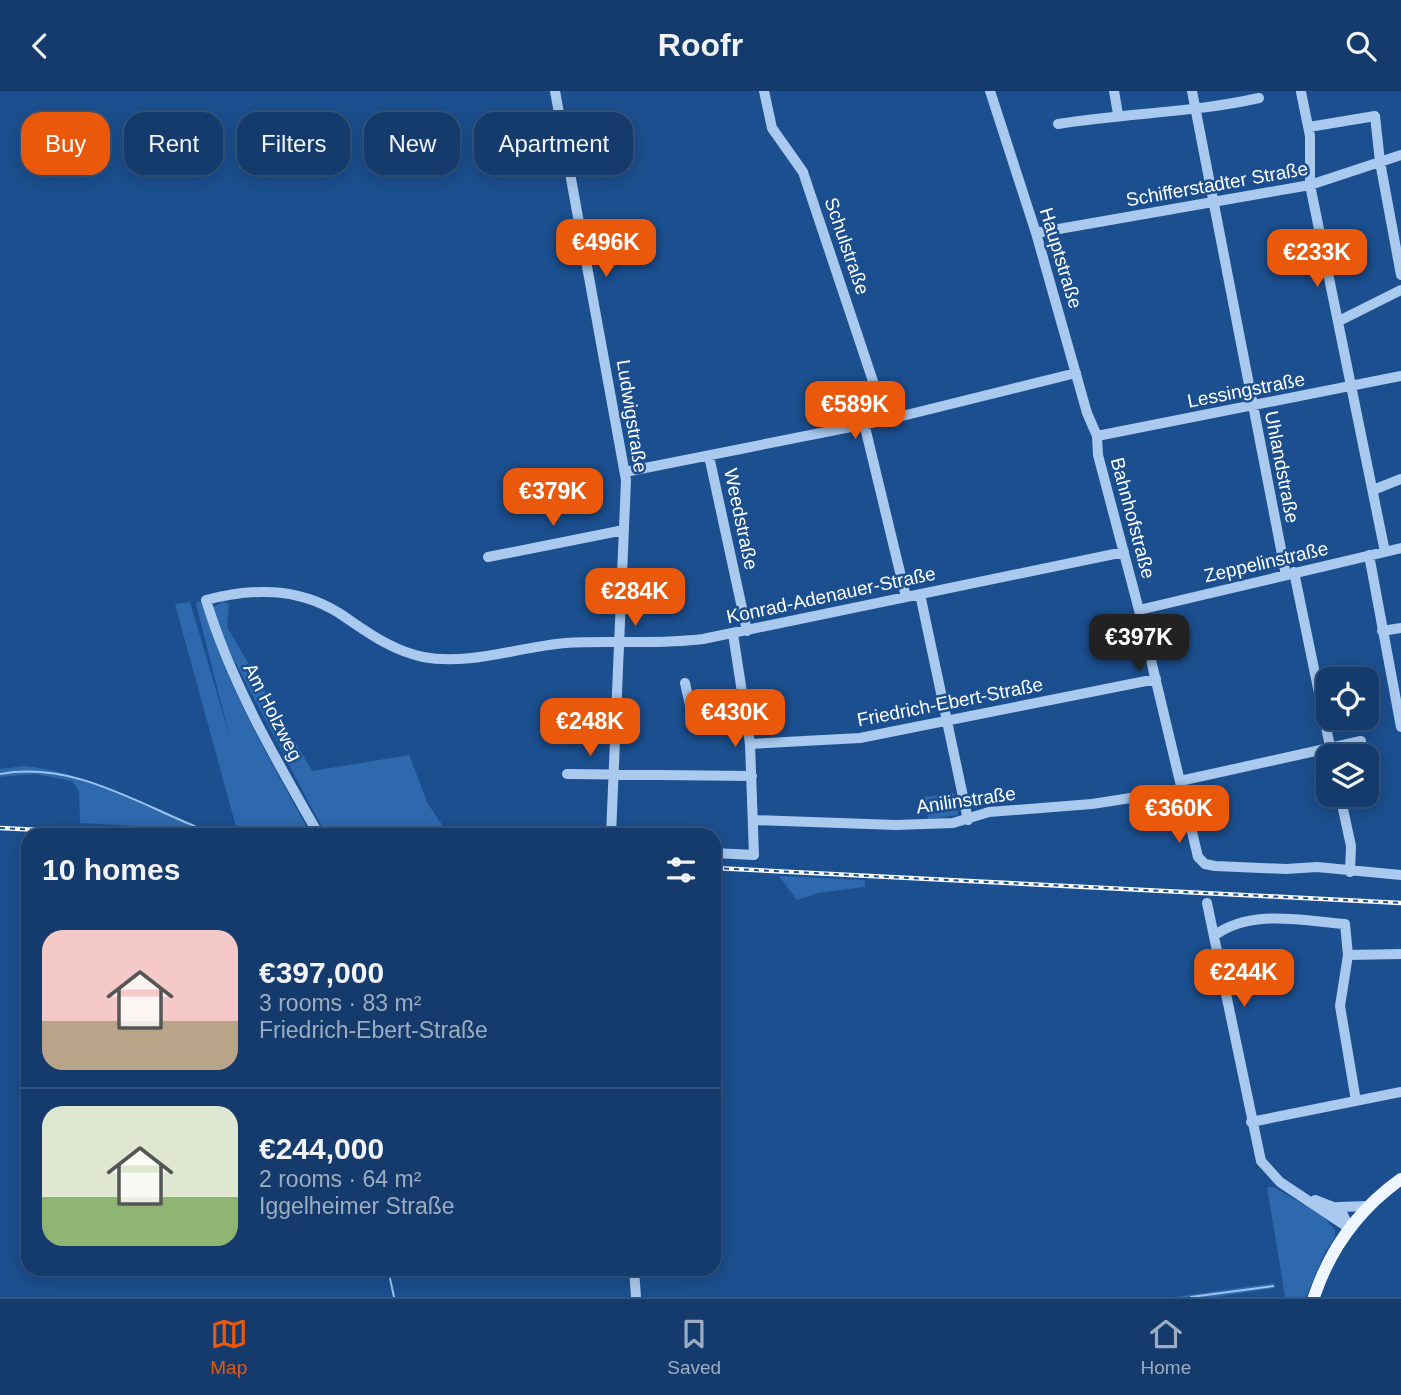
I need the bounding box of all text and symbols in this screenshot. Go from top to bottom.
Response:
icon: back [21,27,59,65]
text: Roofr [658,27,743,63]
icon: search [1342,27,1380,65]
chip: Buy [21,112,110,175]
chip: Rent [124,112,223,175]
chip: Filters [237,112,350,175]
chip: New [364,112,460,175]
chip: Apartment [474,112,633,175]
street label: Schifferstadter Straße [1124,158,1310,210]
street label: Schulstraße [821,195,873,297]
street label: Hauptstraße [1036,205,1086,311]
pin: €496K [557,219,655,279]
text: €496K [572,229,640,255]
pin: €233K [1268,229,1366,289]
text: €233K [1283,239,1351,265]
street label: Ludwigstraße [613,358,651,474]
street label: Lessingstraße [1185,368,1307,412]
pin: €589K [806,381,904,441]
text: €589K [821,391,889,417]
street label: Uhlandstraße [1261,409,1303,525]
street label: Bahnhofstraße [1107,455,1159,581]
street label: Weedstraße [720,466,762,572]
pin: €379K [504,469,602,528]
text: €379K [519,478,587,504]
street label: Zeppelinstraße [1202,538,1330,586]
street label: Konrad-Adenauer-Straße [724,563,938,627]
pin: €284K [586,568,684,628]
text: €284K [601,578,669,604]
pin: €397K [1090,615,1188,674]
text: €397K [1105,624,1173,650]
street label: Am Holzweg [239,660,307,764]
map controls [1316,667,1379,807]
button: locate [1316,667,1379,730]
street label: Friedrich-Ebert-Straße [855,674,1045,730]
pin: €430K [686,689,784,749]
pin: €248K [541,699,639,758]
text: €430K [701,699,769,725]
text: €248K [556,708,624,734]
button: layers [1316,744,1379,807]
street label: Anilinstraße [915,783,1017,817]
pin: €360K [1130,785,1228,845]
text: €360K [1145,795,1213,821]
icon: filters [662,851,700,889]
text: 10 homes [42,853,180,886]
pin: €244K [1195,949,1293,1009]
text: €397,000 [259,956,384,989]
icon: home [98,958,182,1042]
text: €244K [1210,959,1278,985]
text: 3 rooms · 83 m² [259,990,421,1016]
text: Friedrich-Ebert-Straße [259,1017,488,1043]
text: €244,000 [259,1132,384,1165]
icon: home [98,1134,182,1218]
text: 2 rooms · 64 m² [259,1166,421,1192]
text: Iggelheimer Straße [259,1193,455,1219]
tab: Map [210,1315,248,1379]
tab: Saved [667,1315,721,1379]
tab: Home [1141,1315,1191,1379]

